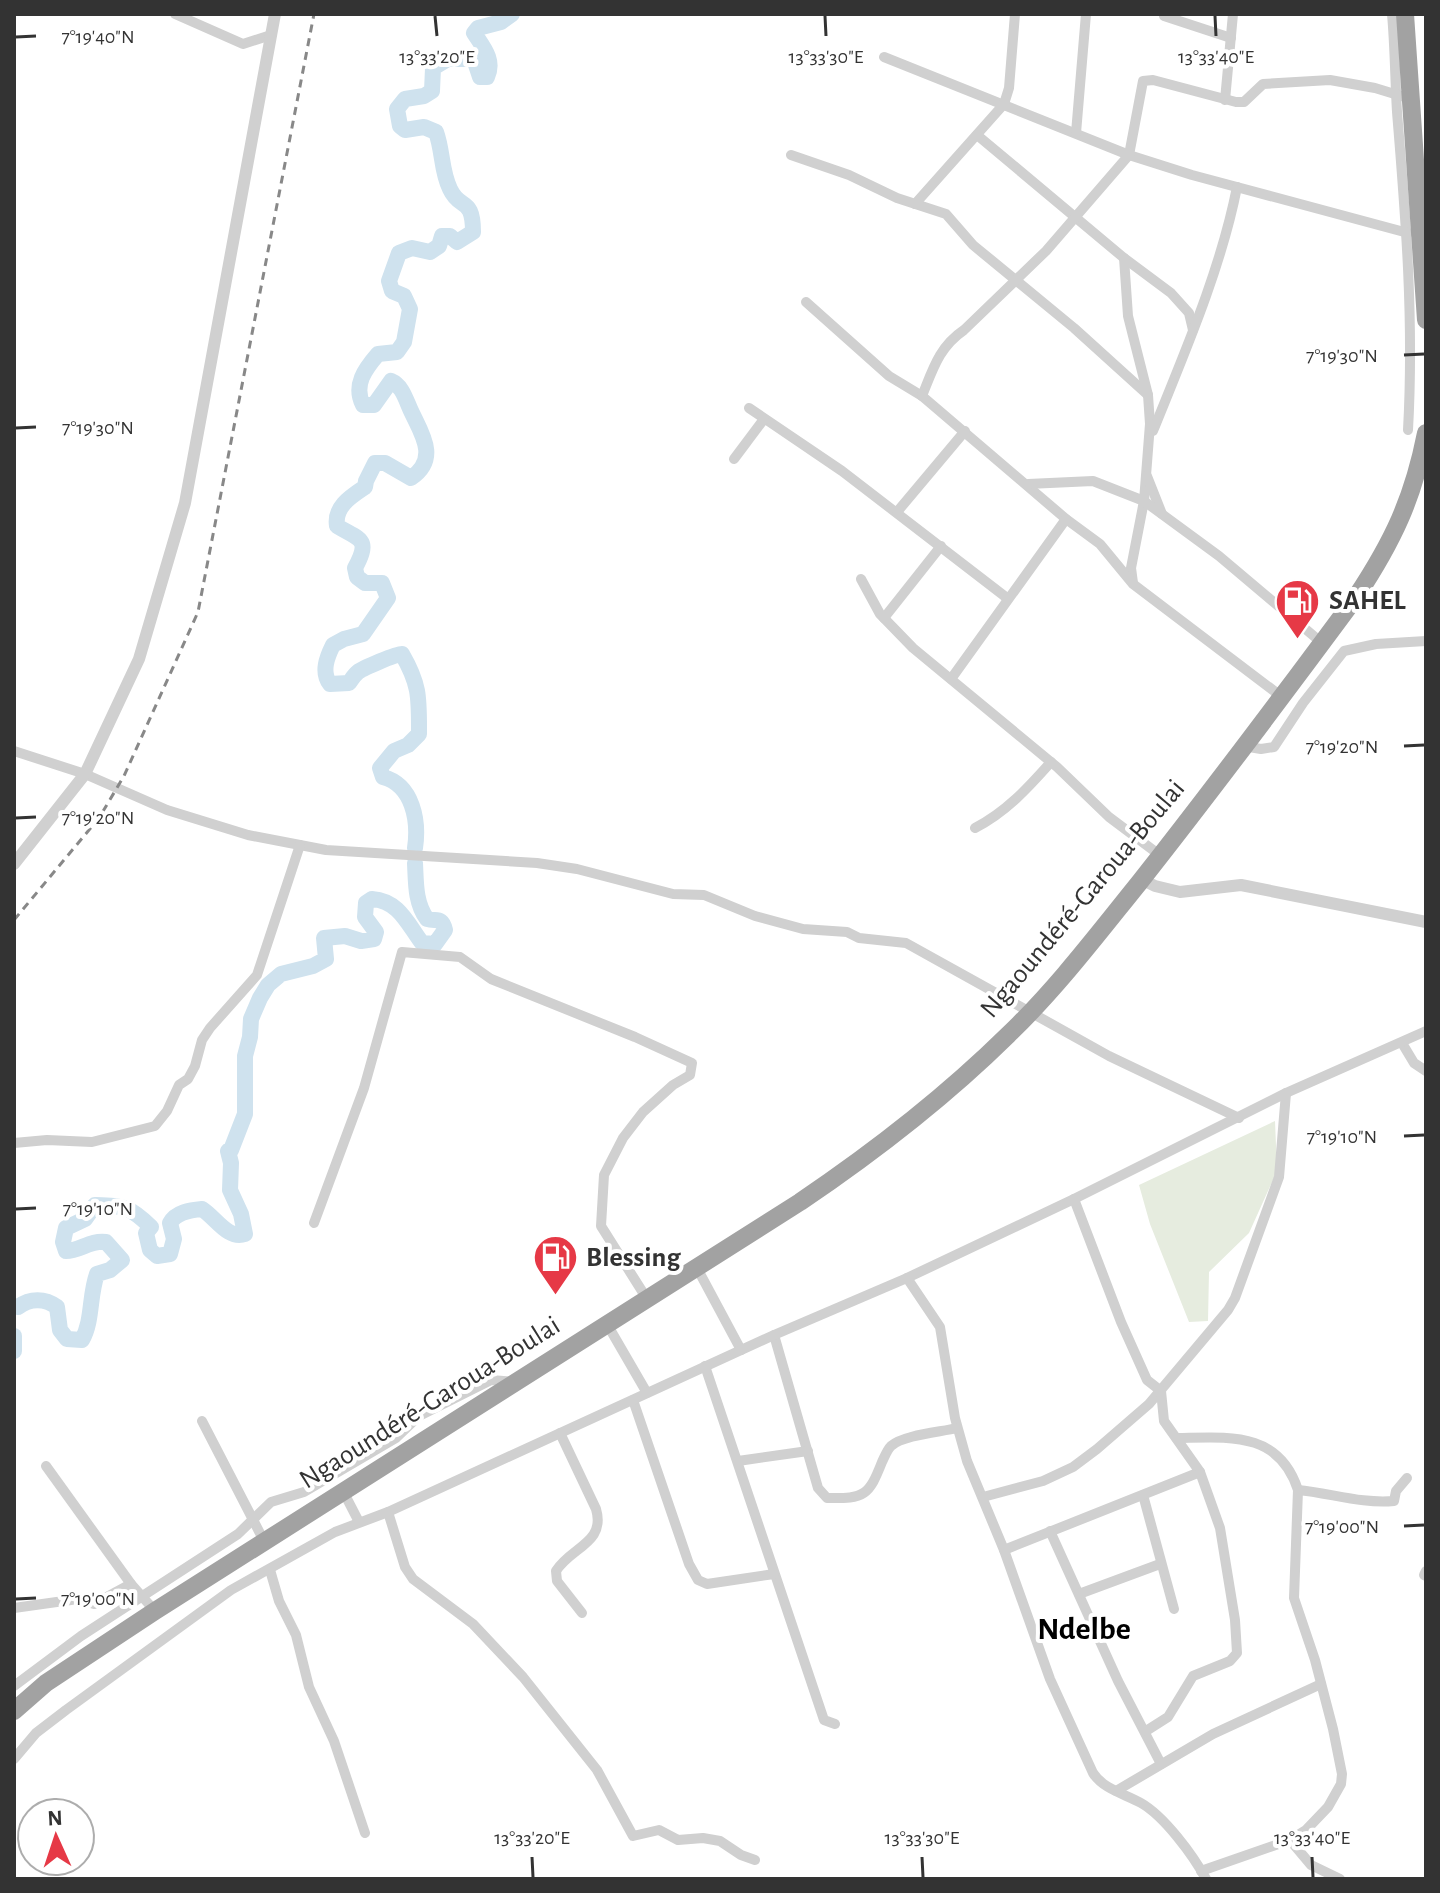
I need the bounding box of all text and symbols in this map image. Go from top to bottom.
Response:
text: 7°19'40"N [61,27,135,47]
text: 13°33'20"E [399,47,475,67]
text: 13°33'30"E [789,47,864,67]
text: 13°33'40"E [1178,47,1254,67]
text: 7°19'30"N [1306,346,1378,366]
text: 7°19'30"N [62,418,134,438]
fuel station icon: SAHEL [1274,577,1322,640]
place label: SAHEL [1329,587,1406,615]
text: 7°19'20"N [1306,737,1378,757]
street label: Ngaoundéré-Garoua-Boulai [976,775,1190,1023]
text: 7°19'20"N [62,808,134,828]
text: 7°19'10"N [1307,1127,1377,1147]
text: 7°19'10"N [63,1199,133,1219]
fuel station icon: Blessing [531,1234,579,1297]
place label: Blessing [586,1244,681,1272]
street label: Ngaoundéré-Garoua-Boulai [295,1311,565,1495]
text: 7°19'00"N [1305,1517,1379,1537]
text: 7°19'00"N [61,1589,135,1609]
district label: Ndelbe [1037,1613,1131,1645]
north arrow [16,1797,96,1877]
text: N [47,1807,63,1829]
text: 13°33'20"E [494,1828,570,1848]
text: 13°33'30"E [885,1828,960,1848]
text: 13°33'40"E [1274,1828,1350,1848]

